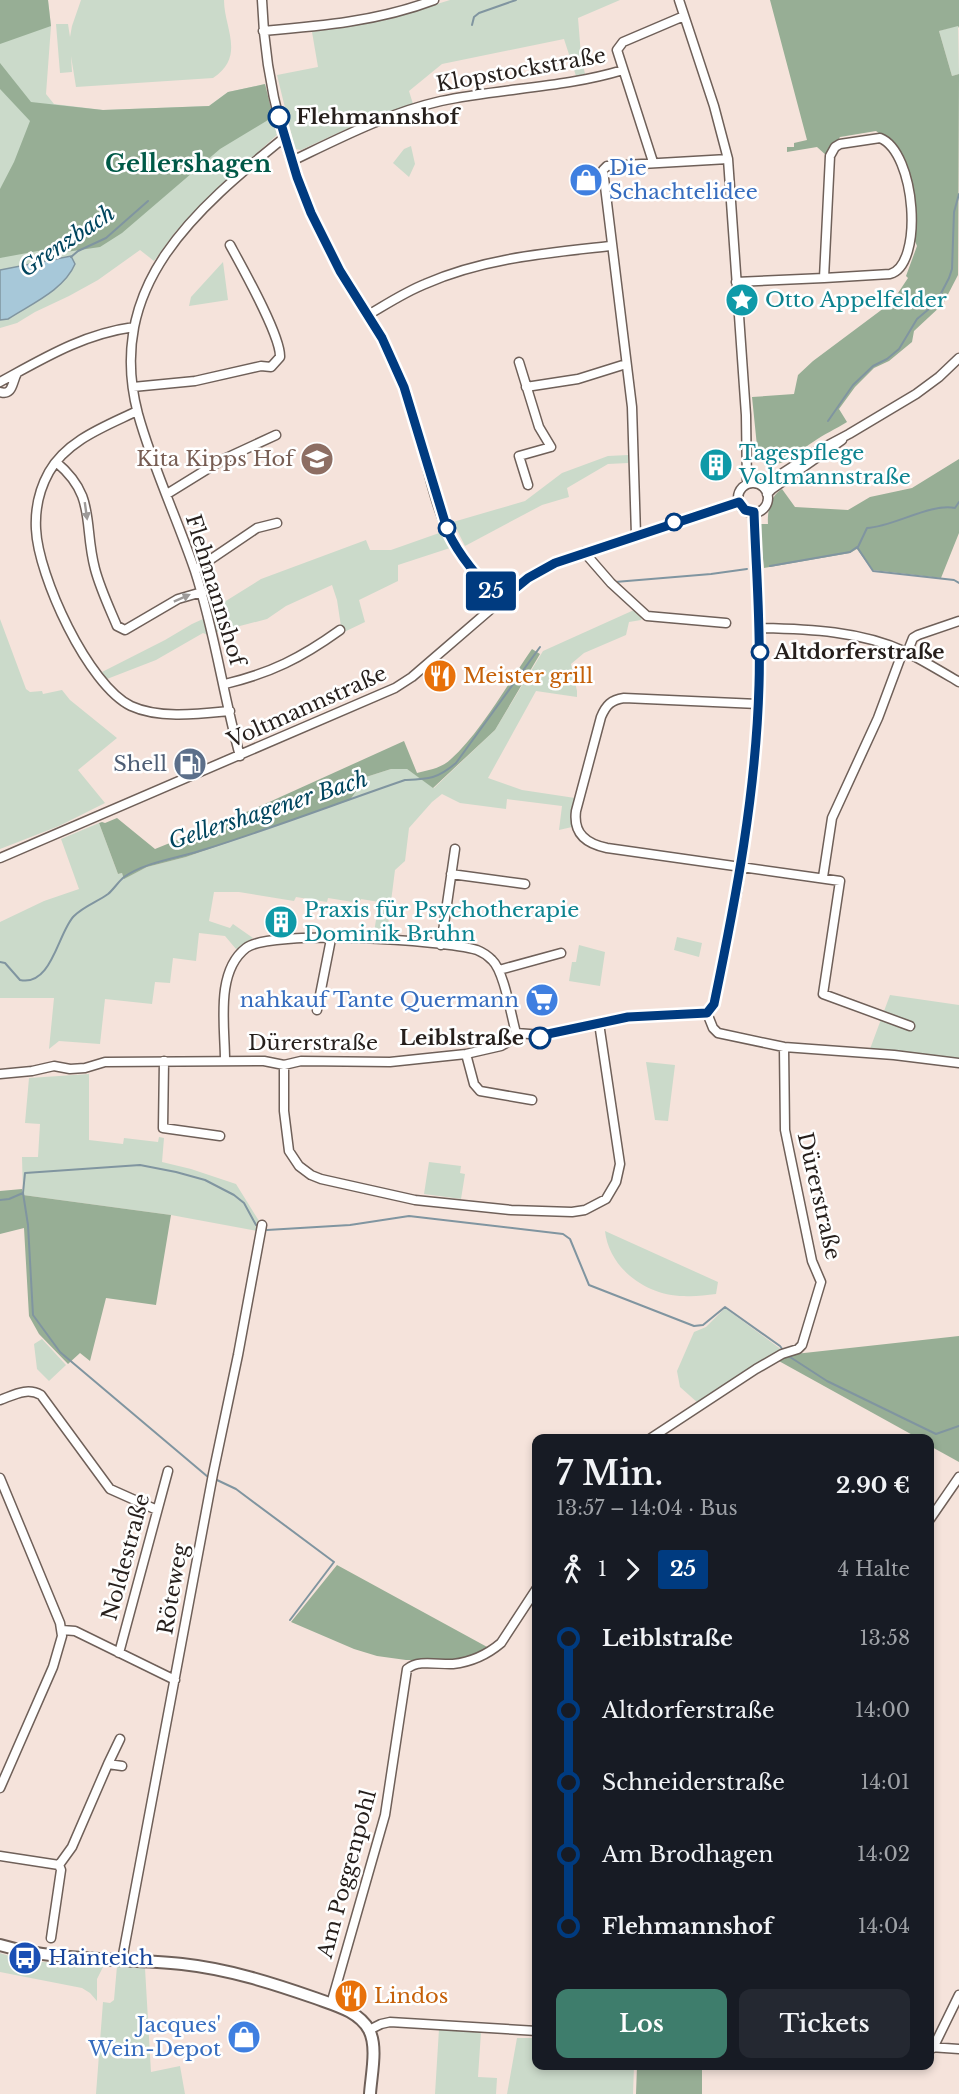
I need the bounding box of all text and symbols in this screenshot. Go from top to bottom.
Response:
street label: Klopstockstraße [434,42,608,98]
place label: Flehmannshof [296,104,462,130]
marker: Flehmannshof [268,106,290,128]
district label: Gellershagen [105,149,272,178]
place label: Die Schachtelidee [609,155,758,205]
shop icon: Die Schachtelidee [568,162,604,198]
water label: Grenzbach [14,199,120,283]
place icon: Otto Appelfelder [724,282,760,318]
place label: Otto Appelfelder [765,287,947,313]
place label: Tagespflege Voltmannstraße [738,440,911,490]
school or university icon: Kita Kipps Hof [299,441,335,477]
place label: Kita Kipps Hof [136,446,296,472]
building icon: Tagespflege Voltmannstraße [698,447,734,483]
one-way arrow [81,501,90,520]
street label: Flehmannshof [180,511,251,671]
unlabelled marker [665,513,683,531]
unlabelled marker [438,519,456,537]
line badge: 25 [464,572,518,610]
text: 25 [478,578,504,604]
one-way arrow [173,593,191,603]
place label: Altdorferstraße [773,639,945,665]
marker: Altdorferstraße [751,643,769,661]
restaurant icon: Meister grill [422,658,458,694]
street label: Voltmannstraße [222,660,391,754]
place label: Meister grill [463,663,593,689]
fuel station icon: Shell [172,746,208,782]
place label: Shell [113,751,167,777]
water label: Gellershagener Bach [165,765,371,855]
place label: Praxis für Psychotherapie Dominik Bruhn [304,897,579,947]
building icon: Praxis für Psychotherapie Dominik Bruhn [263,904,299,940]
supermarket icon: nahkauf Tante Quermann [524,982,560,1018]
place label: nahkauf Tante Quermann [240,987,519,1013]
place label: Leiblstraße [399,1025,524,1051]
marker: Leiblstraße [529,1027,551,1049]
street label: Dürerstraße [248,1030,378,1056]
street label: Dürerstraße [792,1130,846,1262]
text: 7 Min. [556,1453,663,1494]
text: 2.90 € [836,1472,910,1499]
street label: Noldestraße [97,1491,155,1623]
text: 13:57 – 14:04 · Bus [556,1496,738,1520]
street label: Röteweg [152,1541,194,1637]
icon: walk [556,1553,589,1586]
icon: forward [616,1553,649,1586]
text: 25 [670,1556,696,1582]
text: 1 [598,1557,607,1581]
text: 4 Halte [837,1557,910,1581]
text: Leiblstraße [602,1625,733,1652]
text: 13:58 [860,1626,910,1650]
text: Altdorferstraße [602,1697,775,1724]
text: 14:00 [855,1698,910,1722]
text: Schneiderstraße [602,1769,785,1796]
text: 14:01 [860,1770,910,1794]
street label: Am Poggenpohl [312,1787,382,1962]
text: Am Brodhagen [602,1841,773,1868]
text: 14:02 [857,1842,910,1866]
text: Flehmannshof [602,1913,773,1940]
text: 14:04 [858,1914,910,1938]
bus stop icon: Hainteich [7,1940,43,1976]
place label: Hainteich [48,1945,154,1971]
restaurant icon: Lindos [333,1978,369,2014]
place label: Lindos [374,1983,448,2009]
button: Los [556,1989,727,2058]
button: Tickets [739,1989,910,2058]
place label: Jacques' Wein-Depot [87,2012,221,2062]
shop icon: Jacques' Wein-Depot [226,2019,262,2055]

